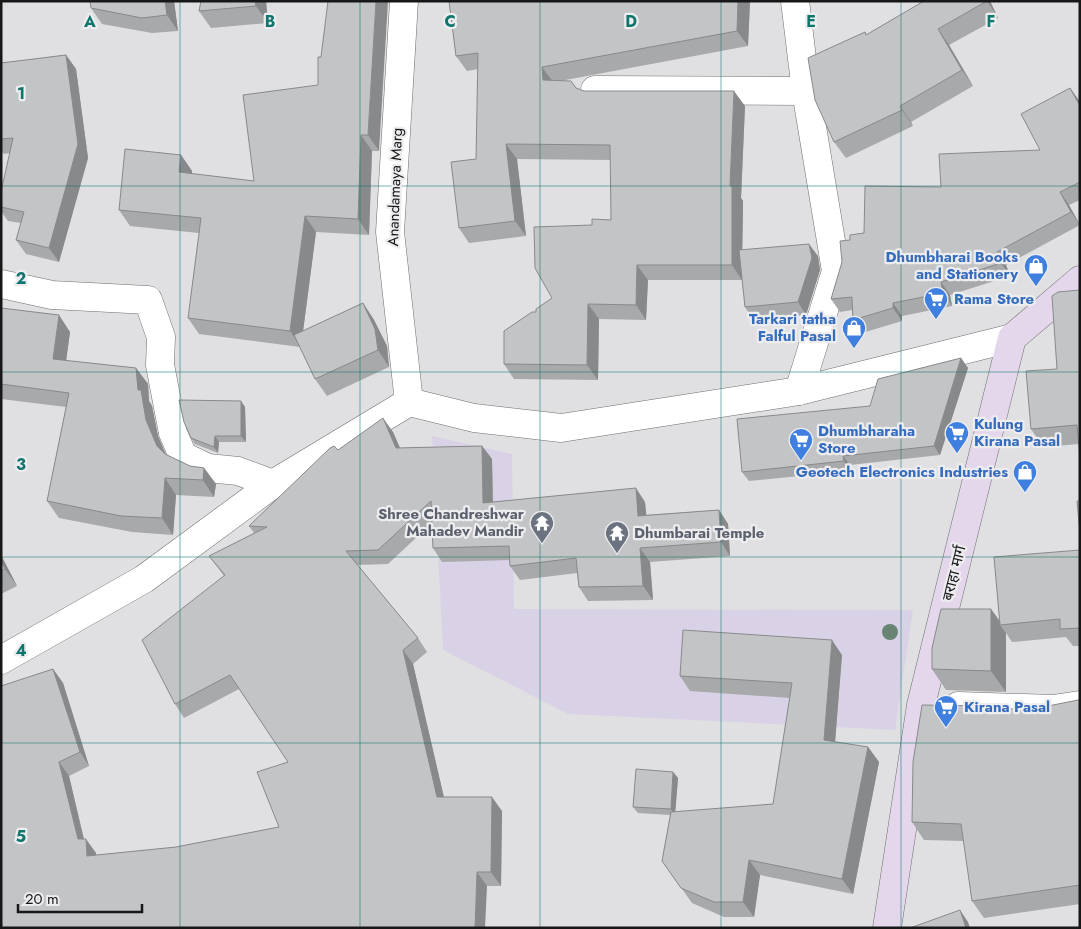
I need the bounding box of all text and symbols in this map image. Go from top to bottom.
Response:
text: A [83,10,96,33]
text: B [265,10,275,33]
text: C [444,10,456,33]
text: D [625,10,637,33]
text: E [806,10,816,33]
text: F [987,10,995,33]
text: 1 [17,82,25,105]
street label: Anandamaya Marg [382,127,408,247]
place label: Dhumbharai Books and Stationery [886,246,1018,285]
shop icon: Dhumbharai Books and Stationery [1023,253,1049,287]
text: 2 [16,267,26,290]
supermarket icon: Rama Store [923,286,949,320]
place label: Rama Store [954,288,1035,310]
place label: Tarkari tatha Falful Pasal [749,308,836,347]
shop icon: Tarkari tatha Falful Pasal [841,315,867,349]
place label: Kulung Kirana Pasal [974,413,1060,452]
place label: Dhumbharaha Store [818,420,915,459]
supermarket icon: Kulung Kirana Pasal [944,420,970,454]
supermarket icon: Dhumbharaha Store [788,427,814,461]
text: 3 [16,453,26,476]
shop icon: Geotech Electronics Industries [1012,459,1038,493]
place label: Geotech Electronics Industries [796,461,1008,483]
place label: Shree Chandreshwar Mahadev Mandir [378,503,525,542]
temple icon: Shree Chandreshwar Mahadev Mandir [529,510,555,544]
temple icon: Dhumbarai Temple [604,520,630,554]
place label: Dhumbarai Temple [634,522,765,544]
street label: बराहा मार्ग [937,542,972,603]
text: 4 [15,639,27,662]
supermarket icon: Kirana Pasal [933,694,959,728]
place label: Kirana Pasal [964,696,1050,718]
text: 5 [16,825,26,848]
scale bar [18,882,141,914]
text: 20 m [25,888,59,910]

